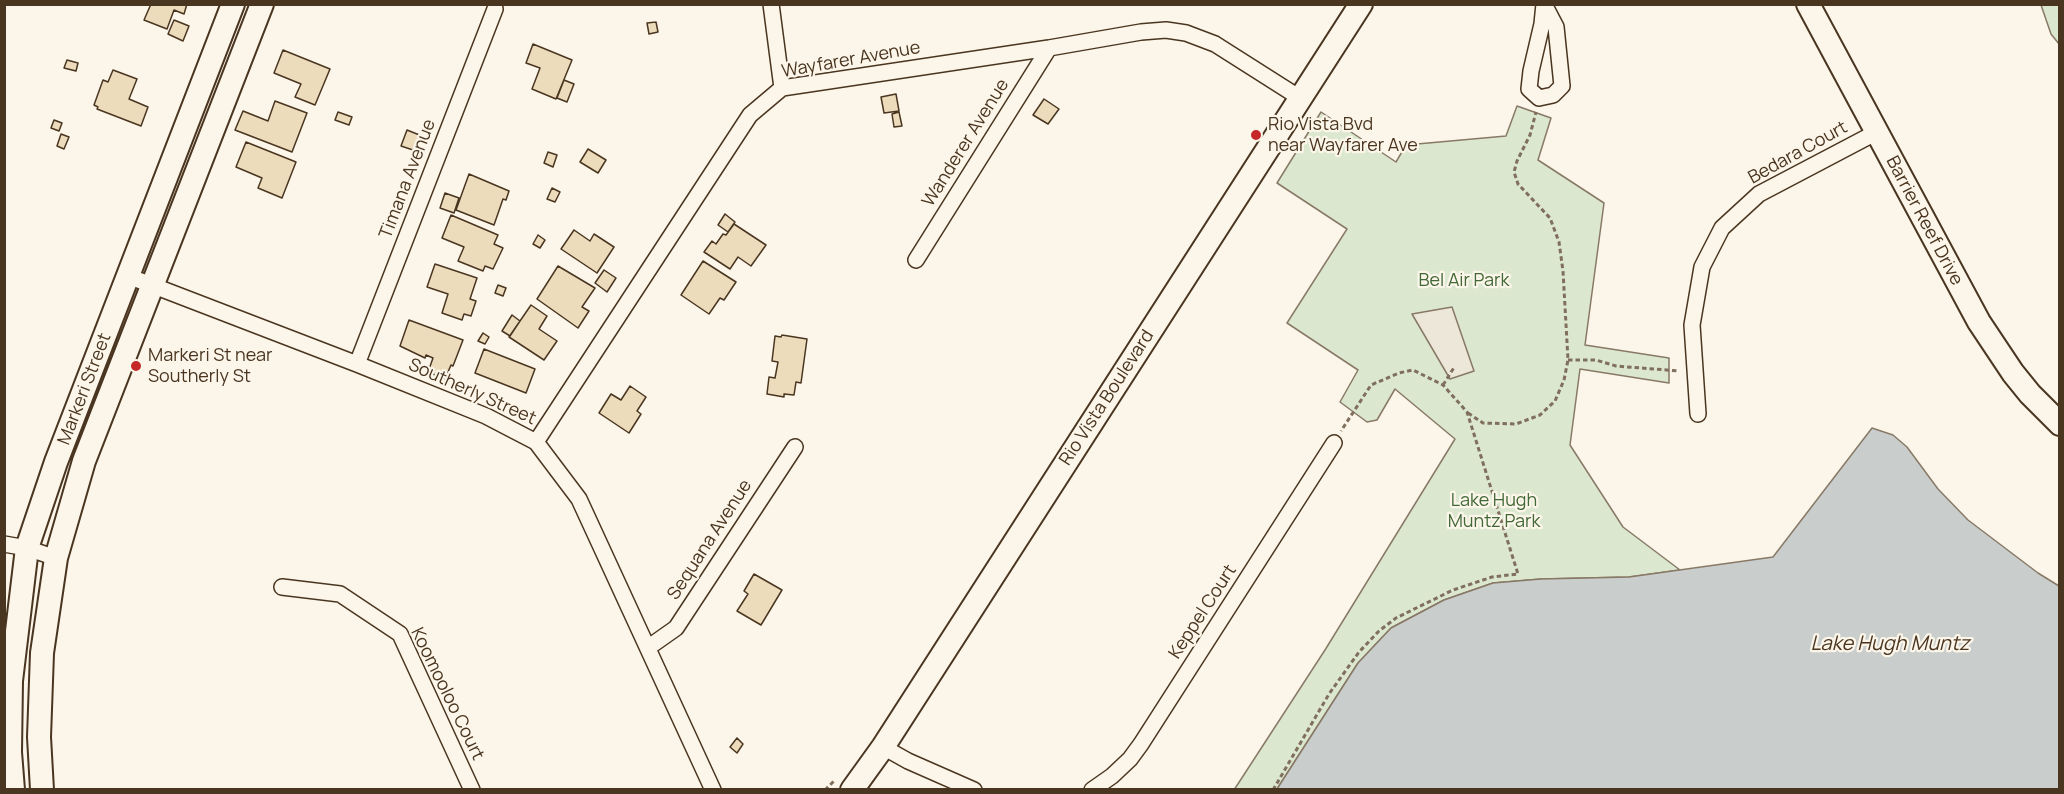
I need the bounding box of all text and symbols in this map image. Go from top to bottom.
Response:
street label: Wayfarer Avenue [780,37,922,83]
street label: Wanderer Avenue [918,75,1014,211]
place label: Rio Vista Bvd near Wayfarer Ave [1268,114,1418,156]
street label: Timana Avenue [375,116,441,242]
street label: Bedara Court [1745,117,1851,189]
marker: Rio Vista Bvd near Wayfarer Ave [1249,128,1263,142]
street label: Barrier Reef Drive [1881,153,1967,289]
park label: Bel Air Park [1419,270,1509,292]
street label: Rio Vista Boulevard [1055,326,1159,470]
street label: Markeri Street [54,330,116,448]
place label: Markeri St near Southerly St [148,345,273,388]
street label: Southerly Street [405,354,539,430]
marker: Markeri St near Southerly St [129,359,143,373]
street label: Sequana Avenue [663,476,757,604]
park label: Lake Hugh Muntz Park [1448,490,1540,532]
street label: Keppel Court [1165,561,1241,663]
street label: Koomooloo Court [406,624,488,764]
water label: Lake Hugh Muntz [1810,632,1970,656]

